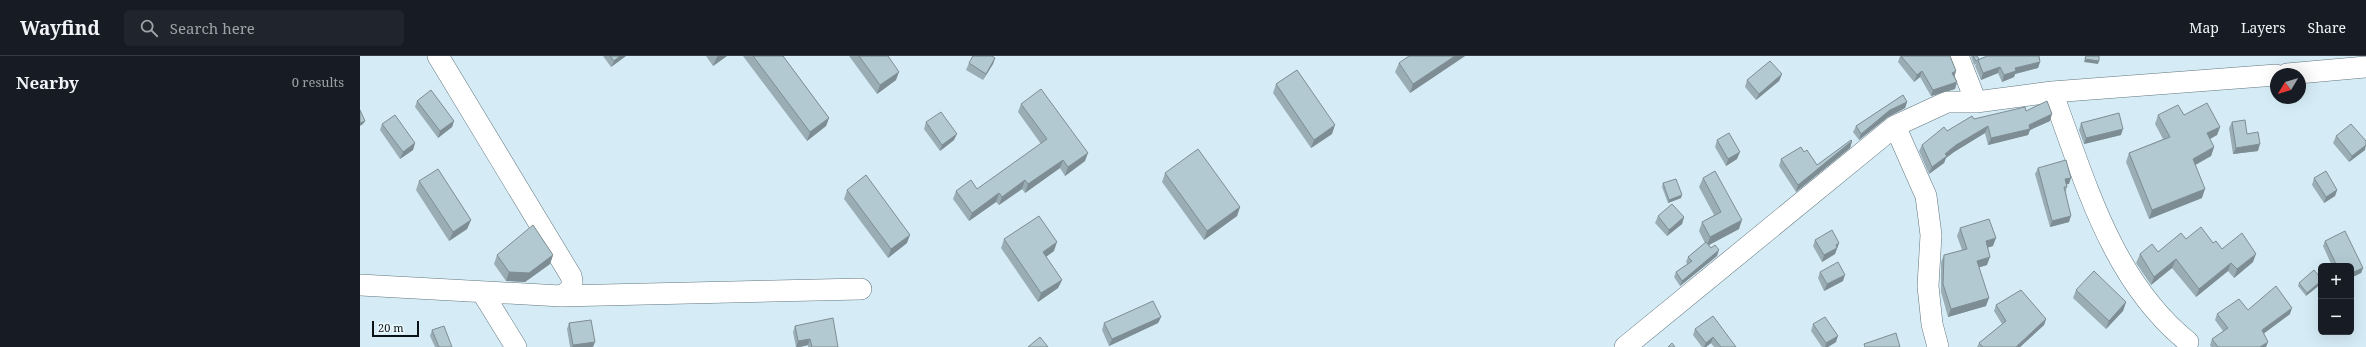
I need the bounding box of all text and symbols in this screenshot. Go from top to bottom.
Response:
search box [124,10,404,46]
text: Wayfind [20,15,100,41]
icon: search [138,17,160,39]
text: Search here [170,18,255,38]
text: Map [2189,18,2219,37]
text: Layers [2241,18,2286,37]
text: Share [2308,18,2346,37]
north arrow [2270,68,2306,104]
text: Nearby [16,71,79,94]
text: 0 results [292,73,344,91]
map controls [2318,263,2354,335]
button: + [2318,263,2354,299]
button: − [2318,299,2354,335]
scale bar [372,319,419,338]
text: 20 m [378,320,404,335]

